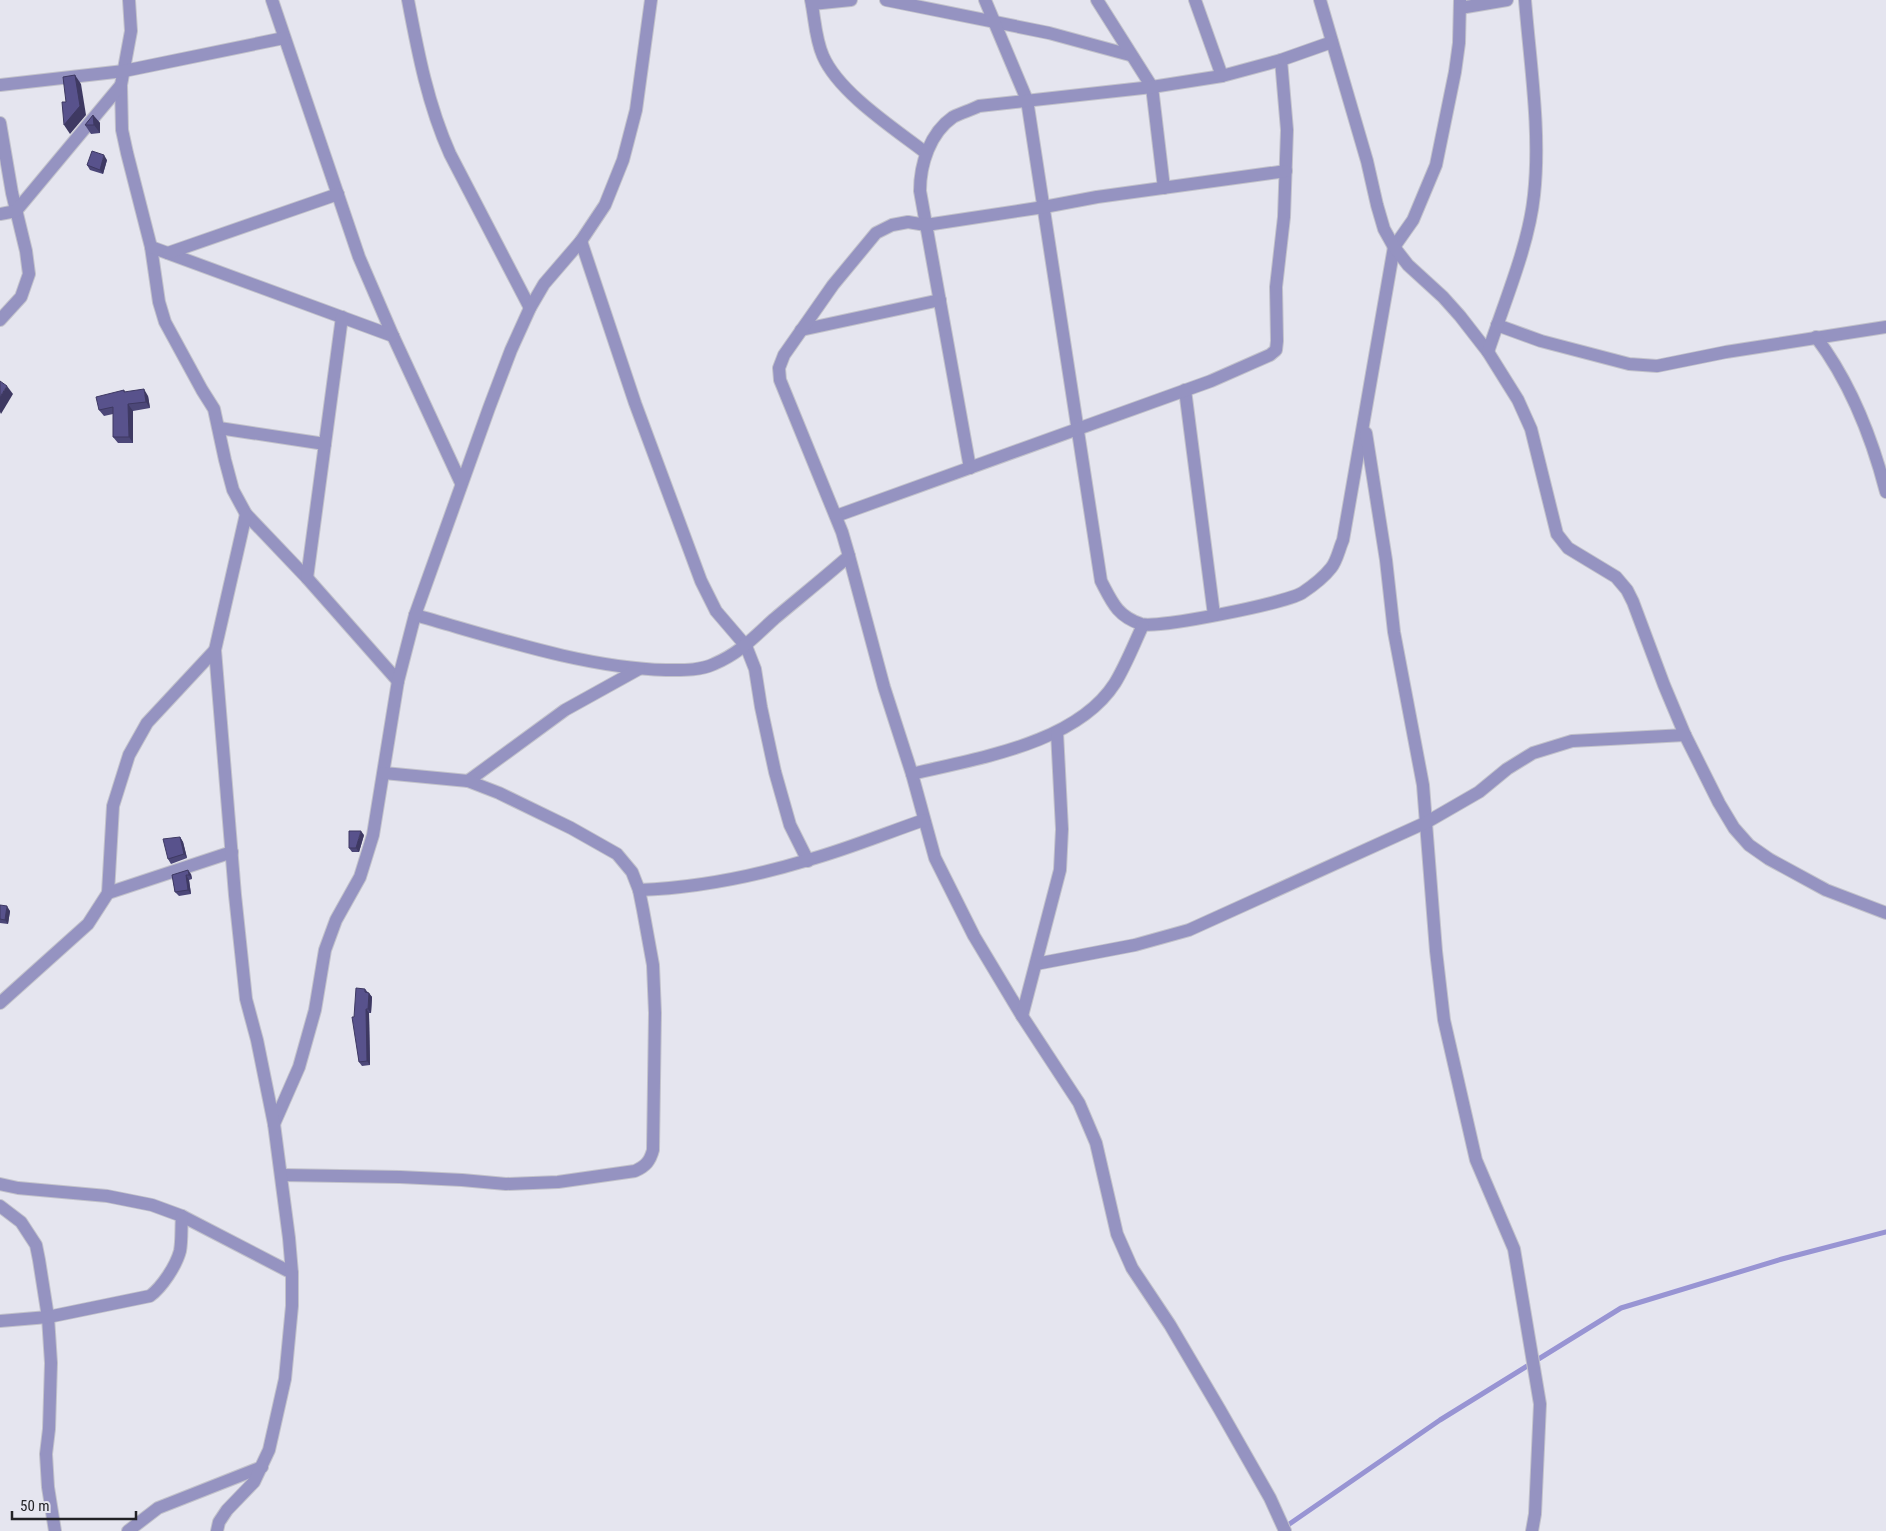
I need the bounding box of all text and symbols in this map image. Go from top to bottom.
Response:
scale bar [12,1488,136,1520]
text: 50 m [20,1497,50,1515]

